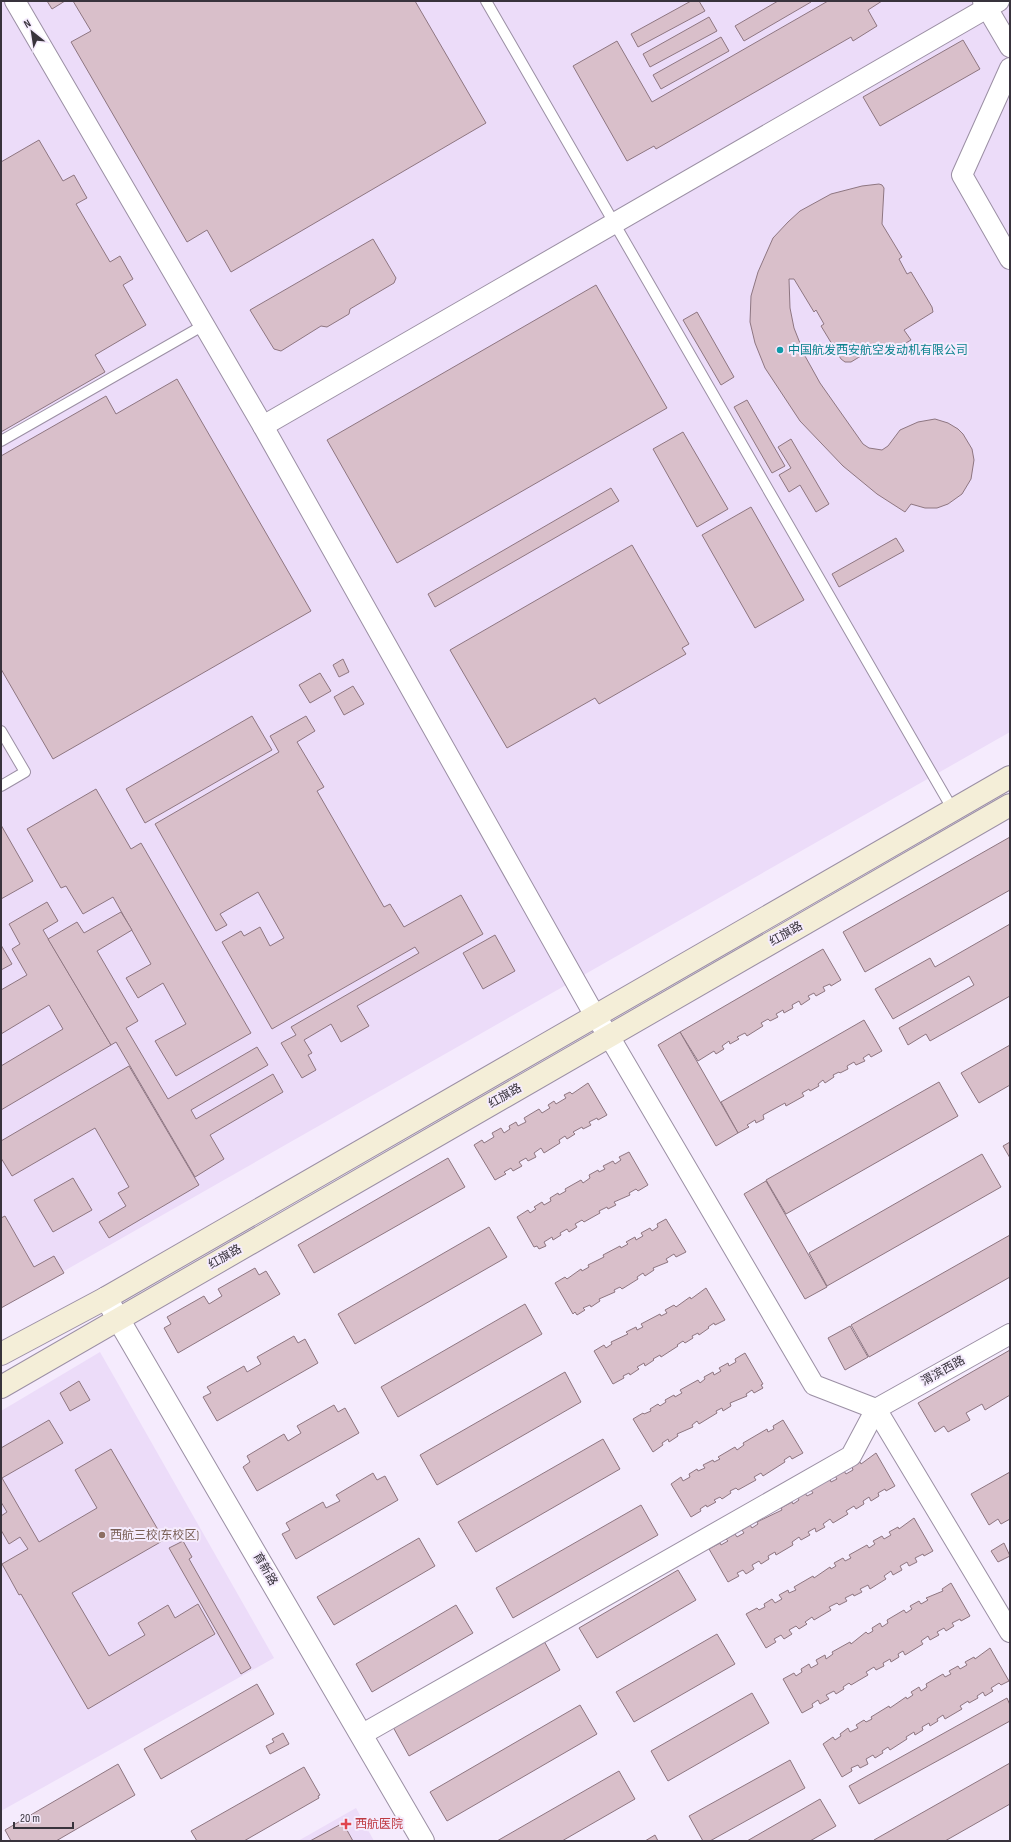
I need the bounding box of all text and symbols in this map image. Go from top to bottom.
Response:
north arrow [12,12,52,52]
text: N [21,17,33,31]
place label: 中国航发西安航空发动机有限公司 [788,343,968,358]
marker: 中国航发西安航空发动机有限公司 [775,345,785,355]
street label: 红旗路 [767,919,805,949]
street label: 红旗路 [486,1081,524,1111]
street label: 红旗路 [206,1242,244,1272]
street label: 渭滨西路 [918,1353,968,1389]
place label: 西航三校(东校区) [110,1528,199,1543]
marker: 西航三校(东校区) [97,1530,107,1540]
street label: 育新路 [250,1550,280,1588]
scale bar [14,1804,73,1830]
text: 20 m [20,1811,40,1826]
place label: 西航医院 [355,1817,403,1832]
marker: 西航医院 [340,1818,352,1830]

